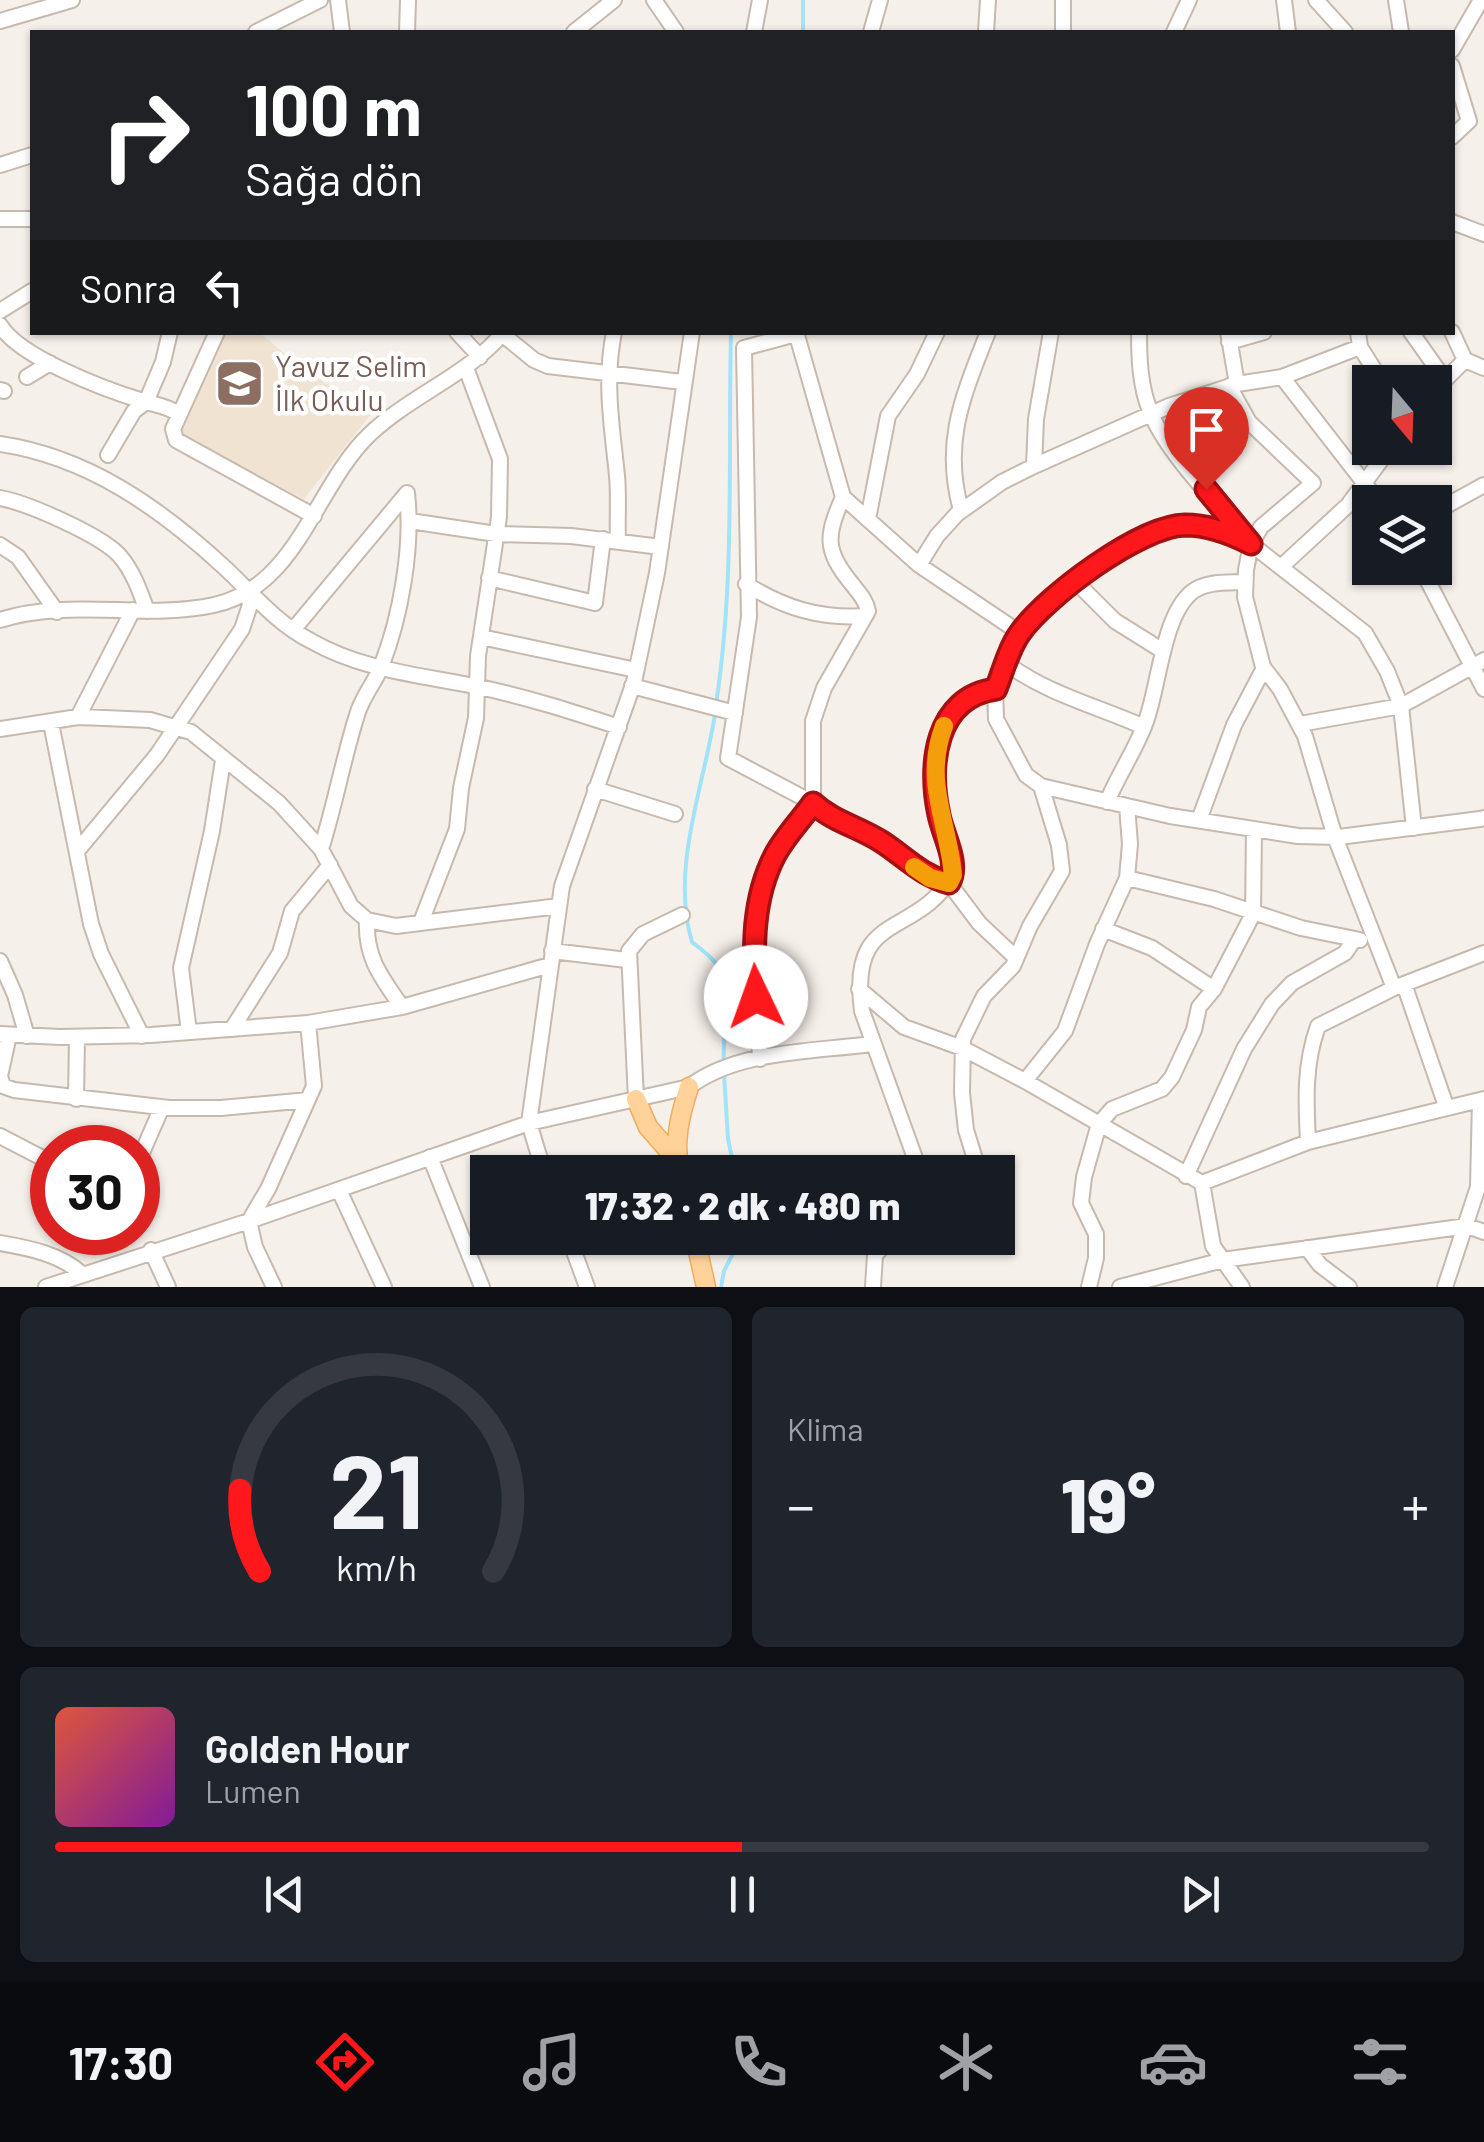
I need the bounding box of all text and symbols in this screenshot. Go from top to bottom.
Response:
text: 100 m [245,66,422,150]
icon: right [80,70,210,200]
text: Sağa dön [245,151,423,205]
icon: left [197,260,252,315]
text: Sonra [80,265,177,311]
place label: Yavuz Selim İlk Okulu [275,347,427,417]
school or university icon: Yavuz Selim İlk Okulu [214,358,266,410]
north arrow [1352,365,1452,465]
map controls [1352,365,1452,585]
pin [1164,387,1249,490]
icon: arrive [1179,402,1234,457]
button: layers [1352,485,1452,585]
position arrow [704,945,808,1049]
speed limit sign: 30 [30,1125,160,1255]
text: 17:32 · 2 dk · 480 m [585,1182,900,1228]
text: Klima [787,1409,864,1447]
text: 21 [329,1425,423,1550]
text: 19° [1061,1458,1155,1548]
text: − [787,1471,815,1537]
text: + [1401,1471,1429,1537]
text: km/h [336,1545,416,1588]
text: Golden Hour [205,1725,410,1771]
text: Lumen [205,1771,301,1809]
icon: previous [257,1867,312,1922]
icon: pause [715,1867,770,1922]
icon: next [1173,1867,1228,1922]
icon: directions [310,2027,380,2097]
icon: music [517,2027,587,2097]
icon: phone [724,2027,794,2097]
icon: climate [931,2027,1001,2097]
icon: car [1138,2027,1208,2097]
icon: filters [1345,2027,1415,2097]
text: 17:30 [69,2035,173,2089]

